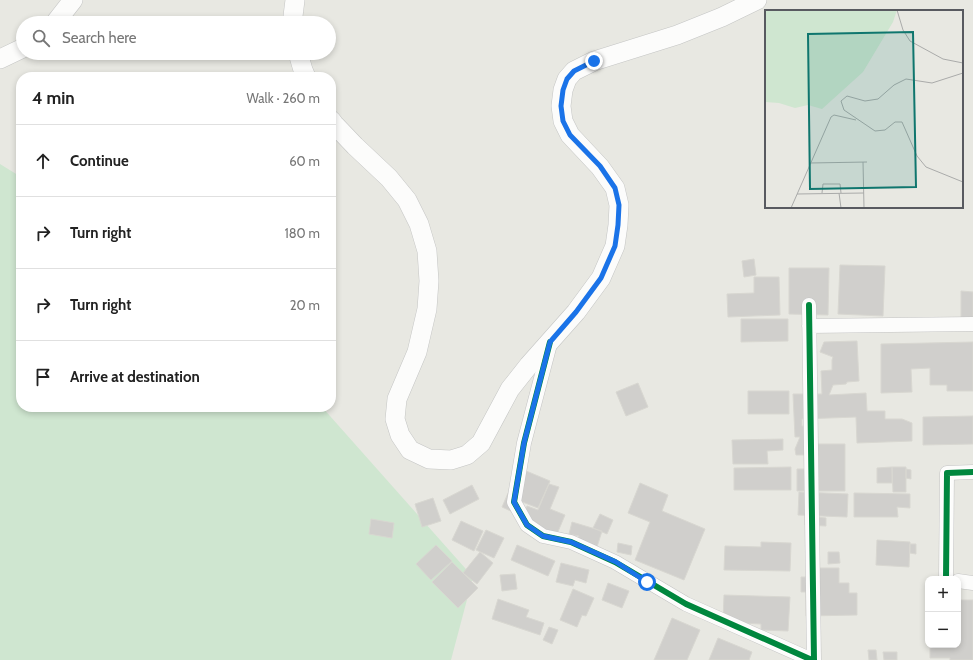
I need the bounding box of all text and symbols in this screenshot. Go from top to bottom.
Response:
inset map [765,10,963,208]
search box [16,16,336,60]
icon: search [30,27,52,49]
text: Search here [62,29,137,47]
route end [585,52,603,70]
text: 4 min [32,88,75,108]
text: Walk · 260 m [247,90,320,106]
icon: ahead [32,150,54,172]
text: Continue [70,152,129,170]
text: 60 m [289,153,320,169]
icon: right [32,222,54,244]
text: Turn right [70,224,131,242]
text: 180 m [284,225,320,241]
icon: right [32,294,54,316]
text: Turn right [70,296,131,314]
text: 20 m [290,297,320,313]
icon: arrive [32,366,54,388]
text: Arrive at destination [70,368,200,386]
route start [638,573,656,591]
map controls [925,576,961,648]
button: + [925,576,961,612]
button: − [925,612,961,648]

